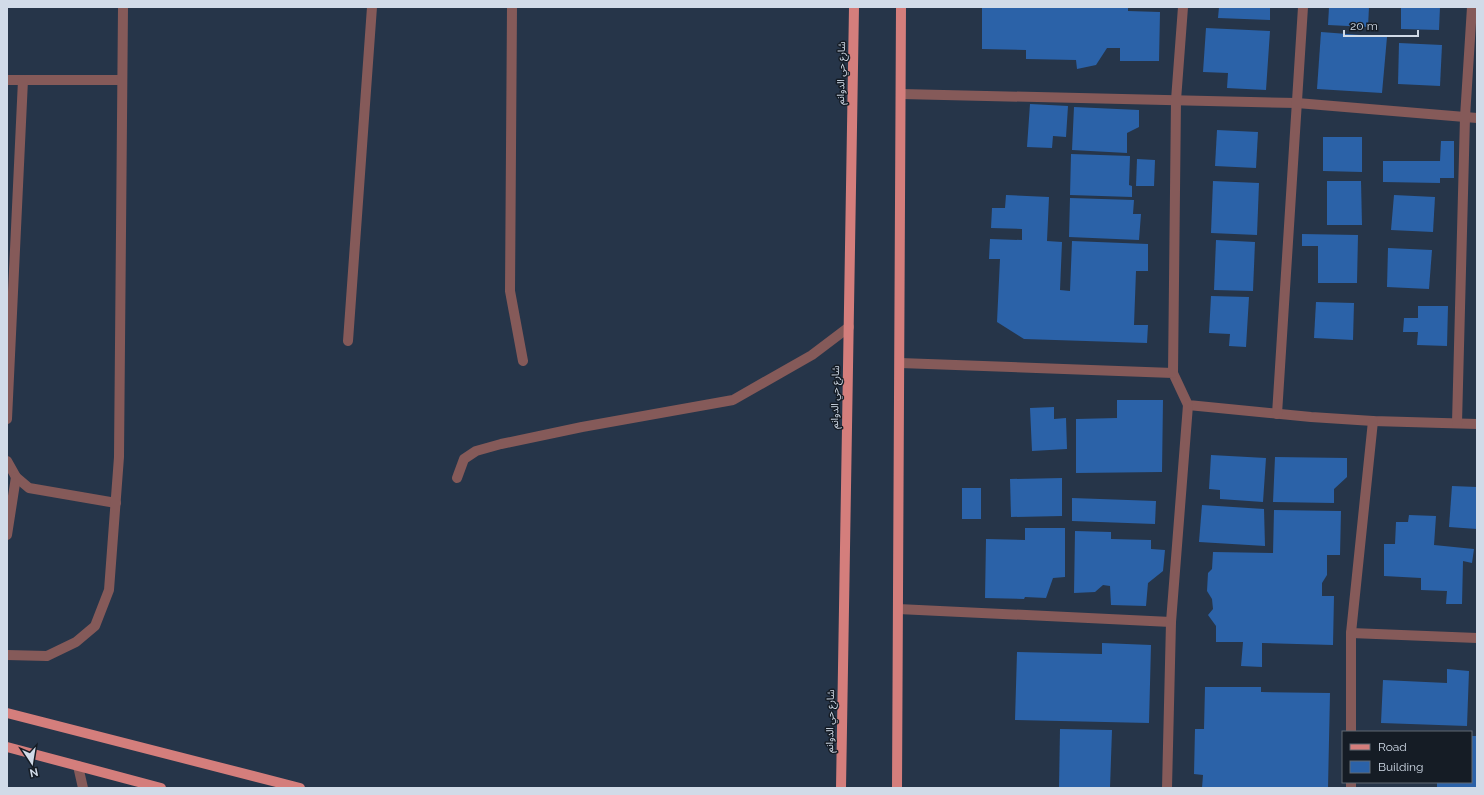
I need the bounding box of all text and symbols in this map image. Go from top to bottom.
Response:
scale bar [1344,12,1418,38]
text: 20 m [1350,19,1378,33]
street label: شارع حي الدوانم [835,41,849,105]
street label: شارع حي الدوانم [829,365,843,429]
street label: شارع حي الدوانم [824,689,838,753]
legend [1342,731,1472,783]
text: Road [1378,740,1407,754]
north arrow [12,743,52,783]
text: Building [1378,760,1424,774]
text: N [29,765,39,780]

